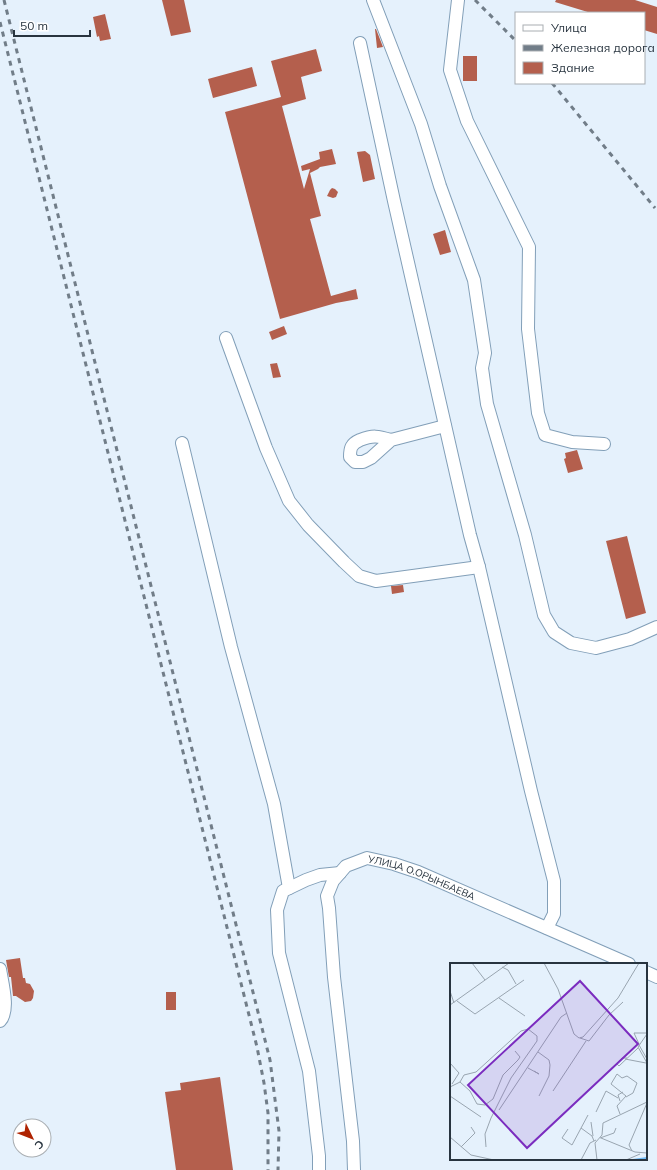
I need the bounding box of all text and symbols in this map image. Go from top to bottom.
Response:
scale bar [14,12,90,38]
legend [515,12,645,84]
text: 50 m [20,18,48,33]
text: Улица [550,20,587,35]
text: Железная дорога [551,40,655,55]
text: Здание [551,60,595,75]
street label: УЛИЦА О.ОРЫНБАЕВА [366,852,478,903]
inset map [450,963,647,1160]
north arrow [12,1118,52,1158]
text: С [31,1137,47,1153]

